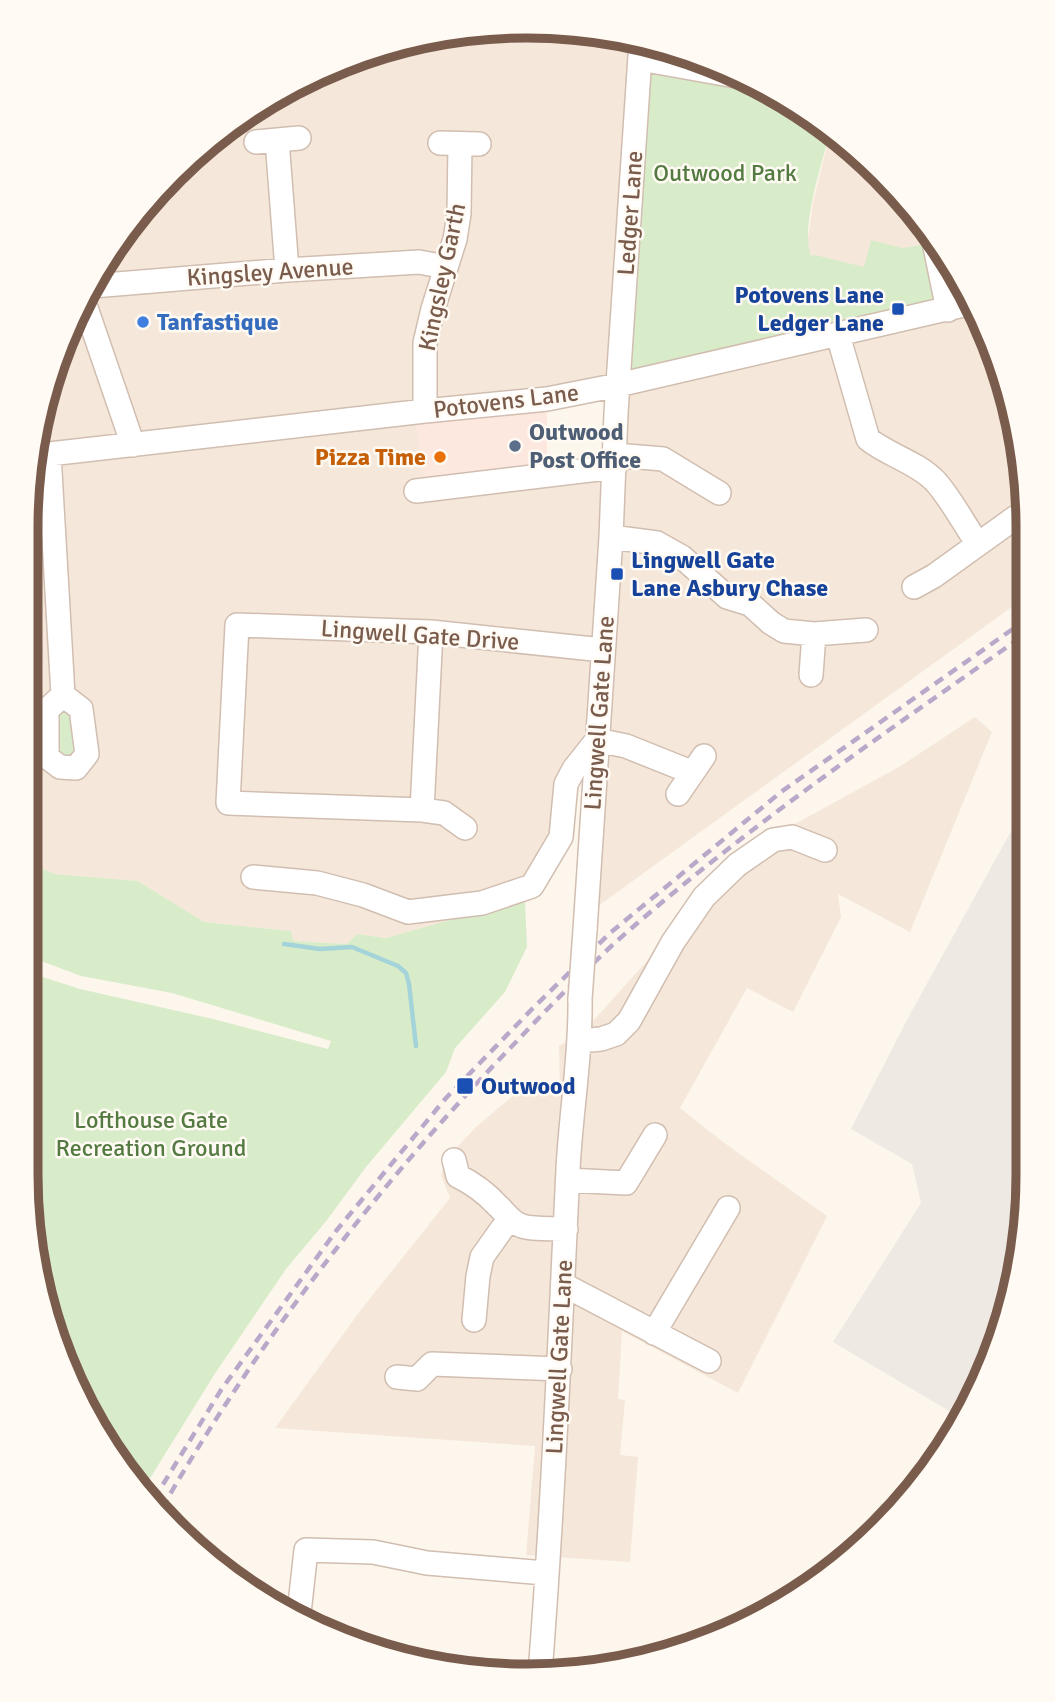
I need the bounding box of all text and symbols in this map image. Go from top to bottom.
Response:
street label: Ledger Lane [611,150,649,276]
park label: Outwood Park [653,158,797,188]
street label: Kingsley Garth [412,200,472,354]
street label: Kingsley Avenue [186,251,354,293]
place label: Potovens Lane Ledger Lane [735,280,884,338]
marker: Potovens Lane Ledger Lane [890,301,906,317]
place label: Tanfastique [157,307,279,337]
marker: Tanfastique [135,314,151,330]
street label: Potovens Lane [431,377,581,425]
place label: Outwood Post Office [529,417,641,475]
marker: Outwood Post Office [507,438,523,454]
place label: Pizza Time [315,442,426,472]
marker: Pizza Time [432,449,448,465]
place label: Lingwell Gate Lane Asbury Chase [631,545,828,603]
marker: Lingwell Gate Lane Asbury Chase [609,566,625,582]
street label: Lingwell Gate Drive [320,613,520,657]
street label: Lingwell Gate Lane [577,615,621,811]
place label: Outwood [481,1071,576,1101]
marker: Outwood [455,1076,475,1096]
park label: Lofthouse Gate Recreation Ground [56,1105,246,1163]
street label: Lingwell Gate Lane [539,1259,579,1455]

